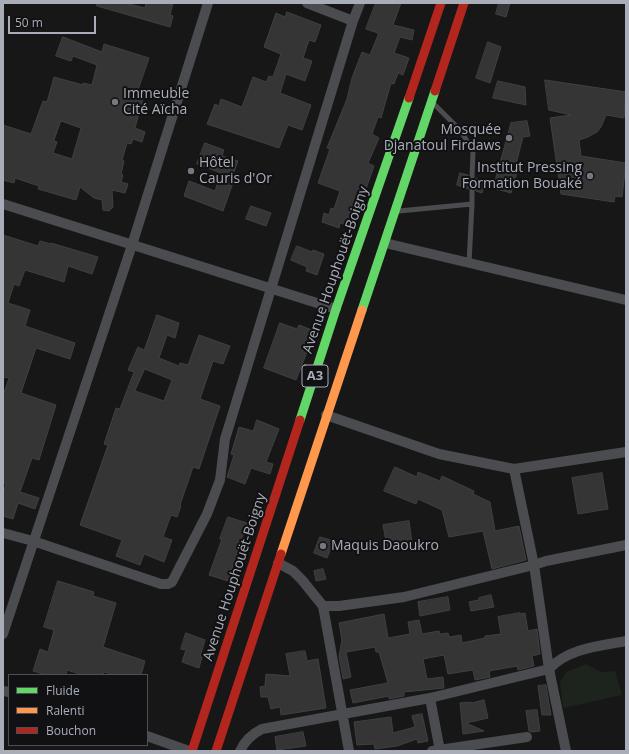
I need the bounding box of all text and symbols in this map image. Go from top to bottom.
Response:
scale bar [10,8,98,34]
text: 50 m [15,14,43,31]
place label: Immeuble Cité Aïcha [123,86,189,118]
marker: Immeuble Cité Aïcha [110,97,120,107]
place label: Mosquée Djanatoul Firdaws [384,122,501,154]
marker: Mosquée Djanatoul Firdaws [504,133,514,143]
place label: Hôtel Cauris d'Or [199,155,272,188]
place label: Institut Pressing Formation Bouaké [462,160,582,192]
marker: Hôtel Cauris d'Or [186,166,196,176]
marker: Institut Pressing Formation Bouaké [585,171,595,181]
street label: Avenue Houphouët-Boigny [300,184,372,356]
road number: A3 [302,365,328,387]
street label: Avenue Houphouët-Boigny [200,491,270,663]
place label: Maquis Daoukro [331,538,439,554]
marker: Maquis Daoukro [318,541,328,551]
legend [8,674,148,746]
text: Fluide [46,682,80,699]
text: Ralenti [46,702,85,719]
text: Bouchon [46,722,96,739]

